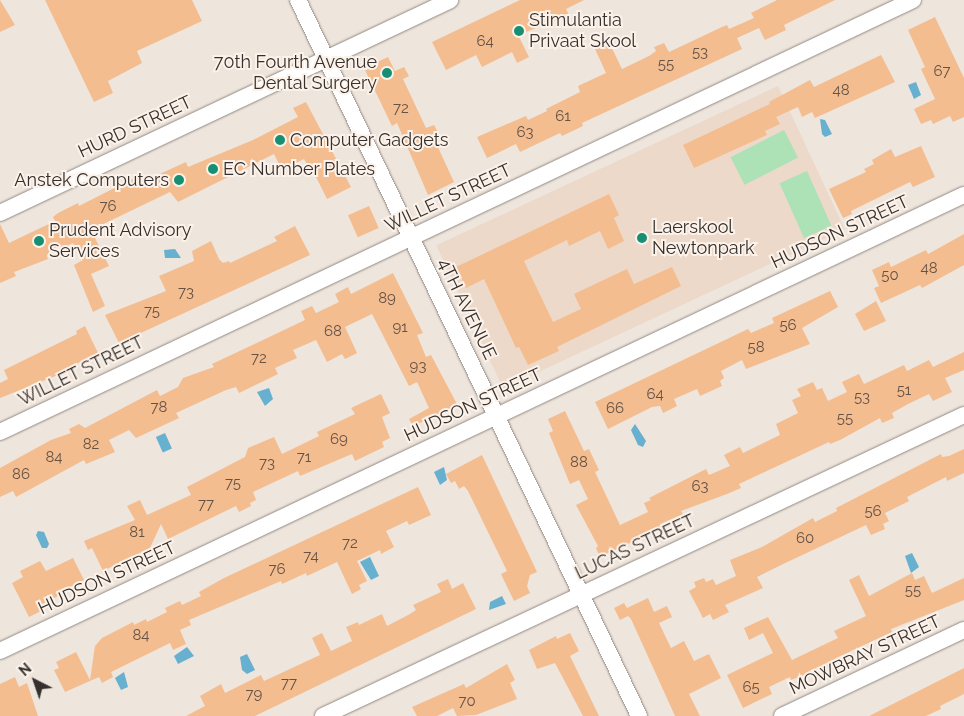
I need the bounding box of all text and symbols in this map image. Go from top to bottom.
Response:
place label: Stimulantia Privaat Skool [529,10,636,52]
marker: Stimulantia Privaat Skool [513,25,525,37]
house number: 64 [476,33,494,51]
house number: 53 [692,44,708,62]
place label: 70th Fourth Avenue Dental Surgery [213,52,377,94]
house number: 55 [658,56,674,74]
house number: 67 [933,63,951,81]
marker: 70th Fourth Avenue Dental Surgery [381,67,393,79]
house number: 48 [832,82,850,100]
street label: HURD STREET [75,91,195,163]
house number: 72 [393,100,409,118]
house number: 61 [555,108,571,126]
house number: 63 [516,124,534,142]
place label: Computer Gadgets [290,129,449,151]
marker: Computer Gadgets [274,134,286,146]
place label: EC Number Plates [223,158,375,180]
street label: WILLET STREET [381,159,515,237]
marker: EC Number Plates [207,163,219,175]
place label: Anstek Computers [14,169,169,191]
marker: Anstek Computers [173,174,185,186]
street label: HUDSON STREET [768,191,912,273]
house number: 76 [99,198,117,216]
place label: Laerskool Newtonpark [652,217,755,260]
place label: Prudent Advisory Services [49,220,192,262]
marker: Laerskool Newtonpark [636,232,648,244]
marker: Prudent Advisory Services [33,235,45,247]
street label: 4TH AVENUE [433,255,501,363]
house number: 48 [920,260,938,278]
house number: 50 [881,267,899,285]
house number: 73 [178,284,194,302]
house number: 89 [378,290,396,308]
house number: 75 [144,303,160,321]
house number: 56 [779,317,797,335]
house number: 91 [392,319,408,337]
house number: 68 [324,323,342,341]
street label: WILLET STREET [15,331,147,411]
house number: 58 [747,339,765,357]
house number: 72 [251,350,267,368]
house number: 93 [410,358,426,376]
street label: HUDSON STREET [401,364,545,446]
house number: 51 [897,382,911,400]
house number: 64 [646,386,664,404]
house number: 53 [854,389,870,407]
house number: 78 [151,399,167,417]
house number: 66 [606,400,624,418]
house number: 55 [837,410,853,428]
house number: 69 [330,431,348,449]
house number: 82 [83,436,99,454]
house number: 84 [45,449,63,467]
house number: 71 [297,449,311,467]
house number: 88 [570,454,588,472]
house number: 73 [259,455,275,473]
house number: 86 [12,466,30,484]
house number: 75 [225,475,241,493]
house number: 63 [691,478,709,496]
house number: 77 [198,496,214,514]
house number: 56 [864,503,882,521]
street label: LUCAS STREET [572,510,698,584]
house number: 81 [129,524,145,542]
house number: 60 [796,530,814,548]
house number: 72 [342,535,358,553]
street label: HUDSON STREET [35,537,179,619]
house number: 74 [303,548,319,566]
house number: 76 [268,561,286,579]
house number: 55 [905,582,921,600]
street label: MOWBRAY STREET [786,610,944,700]
house number: 84 [132,627,150,645]
north arrow [10,656,60,706]
text: N [16,660,34,679]
house number: 77 [281,675,297,693]
house number: 65 [742,679,760,697]
house number: 79 [246,686,262,704]
house number: 70 [458,693,476,711]

